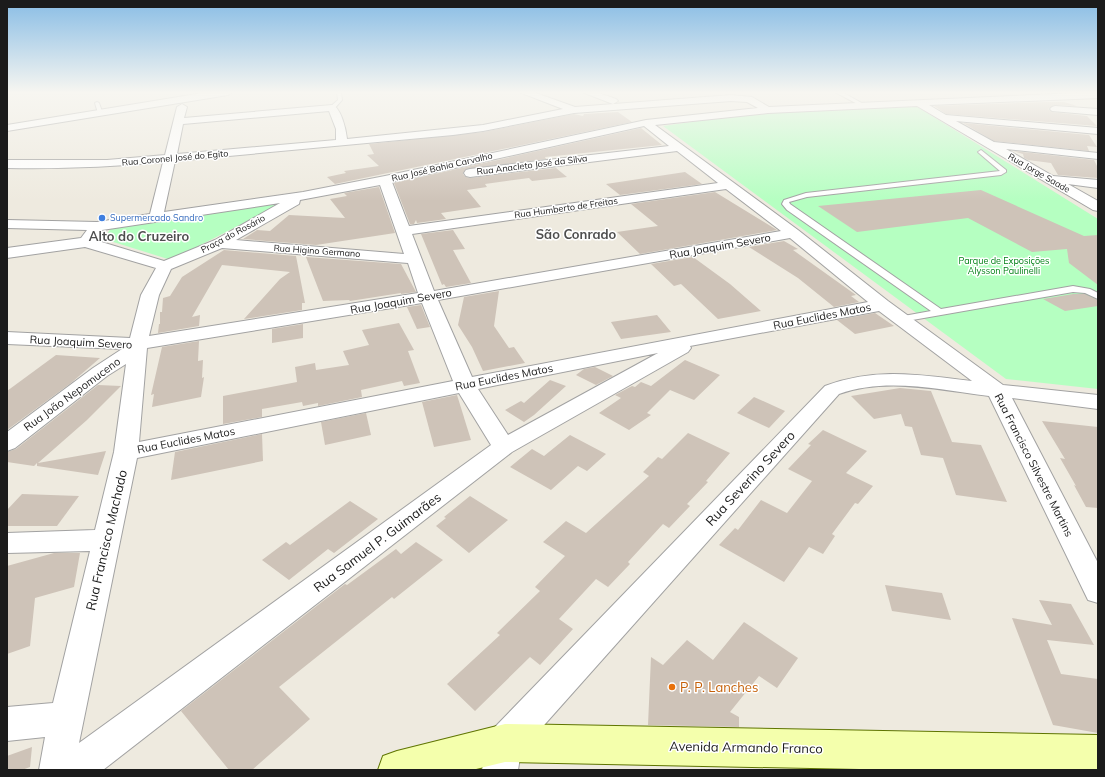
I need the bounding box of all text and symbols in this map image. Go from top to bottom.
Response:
street label: Rua Coronel José do Egito [121,147,229,168]
street label: Rua José Bahia Carvalho [390,150,493,183]
street label: Rua Jorge Saade [1006,150,1072,195]
street label: Rua Anacleto José da Silva [476,152,588,177]
street label: Rua Humberto de Freitas [513,195,618,220]
place label: Supermercado Sandro [110,212,203,223]
street label: Praça do Rosário [199,212,267,255]
marker: Supermercado Sandro [97,213,107,223]
district label: São Conrado [536,226,617,242]
district label: Alto do Cruzeiro [89,228,189,244]
street label: Rua Joaquim Severo [668,230,772,262]
street label: Rua Higino Germano [273,242,361,259]
park label: Parque de Exposições Alysson Paulinelli [959,255,1049,277]
street label: Rua Joaquim Severo [349,285,453,317]
street label: Rua Euclides Matos [772,300,872,332]
street label: Rua Joaquim Severo [29,332,133,352]
street label: Rua João Nepomuceno [21,354,123,434]
street label: Rua Euclides Matos [454,361,554,393]
street label: Rua Francisco Silvestre Martins [992,391,1076,539]
street label: Rua Euclides Matos [136,424,236,456]
street label: Rua Severino Severo [702,427,798,529]
street label: Rua Francisco Machado [82,468,130,612]
street label: Rua Samuel P. Guimarães [310,489,444,595]
place label: P. P. Lanches [680,679,758,695]
marker: P. P. Lanches [667,682,677,692]
street label: Avenida Armando Franco [669,738,823,756]

